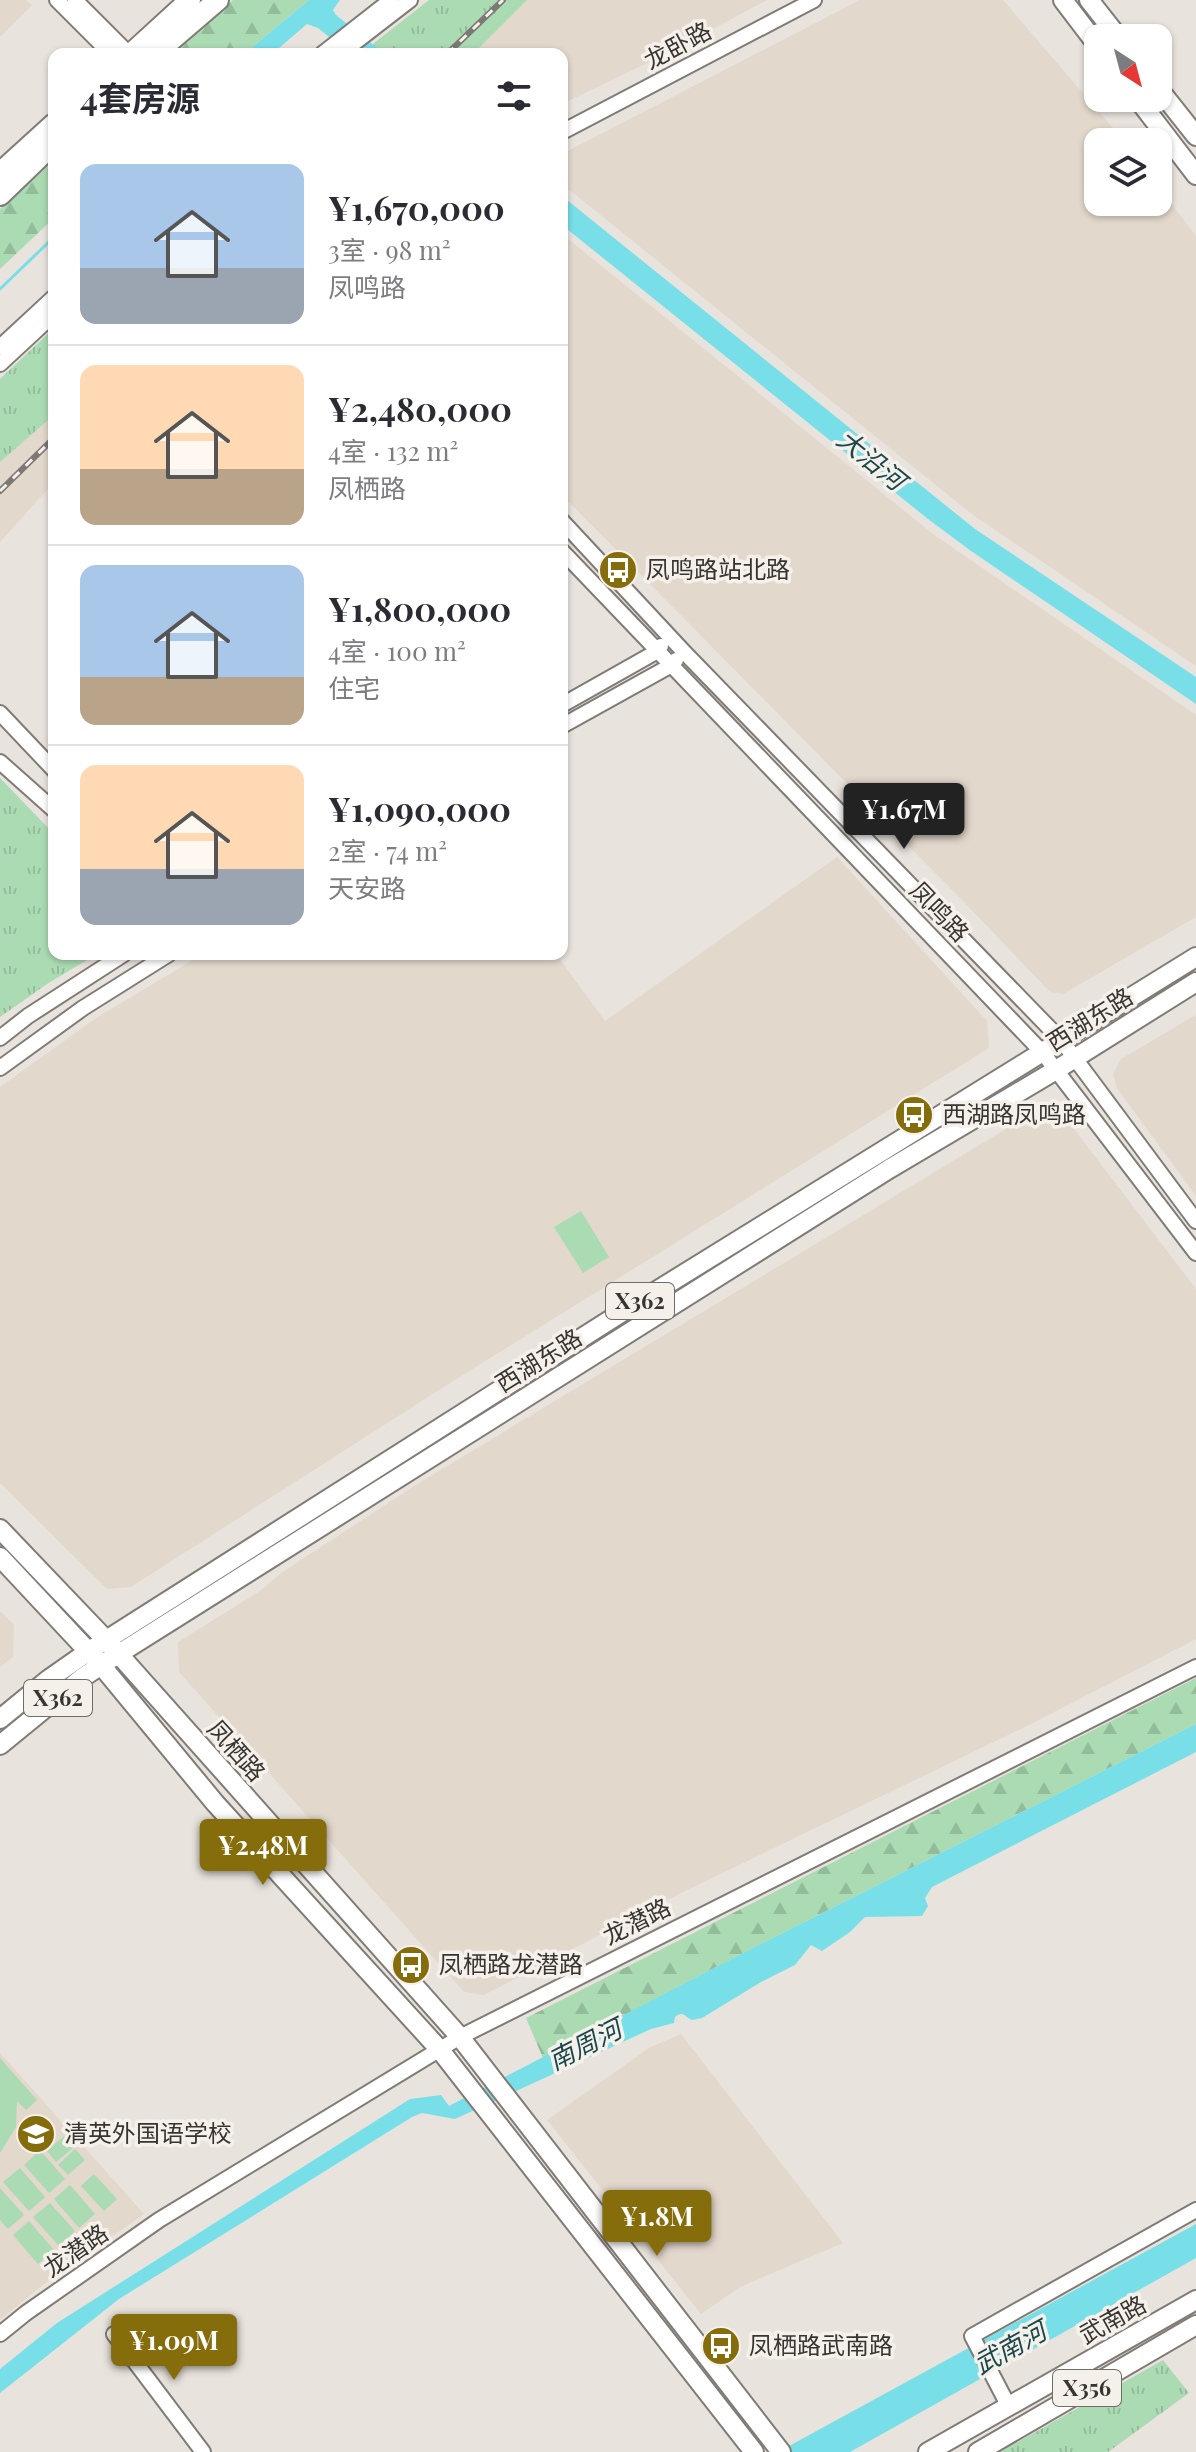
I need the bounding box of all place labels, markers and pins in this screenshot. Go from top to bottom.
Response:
bus stop icon: 凤鸣路站北路 [597,549,639,591]
place label: 凤鸣路站北路 [646,552,790,584]
pin: ¥1.67M [839,783,969,851]
bus stop icon: 西湖路凤鸣路 [893,1094,935,1136]
place label: 西湖路凤鸣路 [942,1097,1086,1129]
pin: ¥2.48M [198,1819,328,1887]
bus stop icon: 凤栖路龙潜路 [390,1944,432,1986]
place label: 凤栖路龙潜路 [439,1947,583,1979]
school or university icon: 清英外国语学校 [15,2113,57,2155]
place label: 清英外国语学校 [64,2116,232,2148]
pin: ¥1.8M [601,2190,713,2258]
pin: ¥1.09M [109,2314,239,2382]
bus stop icon: 凤栖路武南路 [700,2325,742,2367]
place label: 凤栖路武南路 [749,2328,893,2360]

